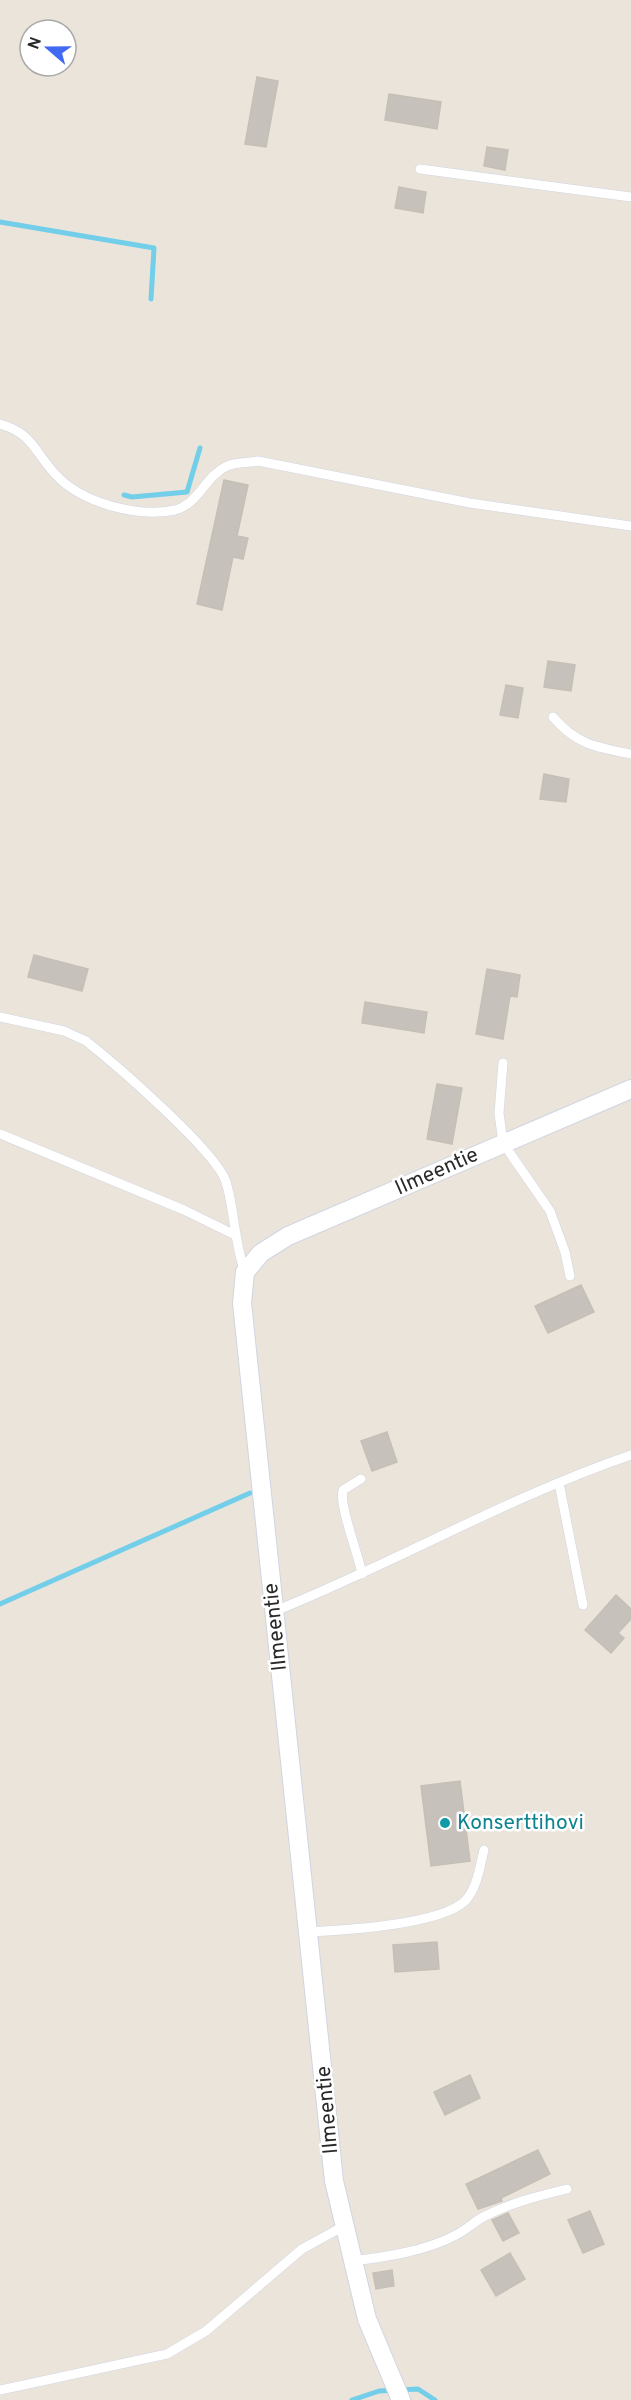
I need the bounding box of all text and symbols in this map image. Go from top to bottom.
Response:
north arrow [18,18,78,78]
text: N [24,35,47,52]
street label: Ilmeentie [391,1142,483,1202]
street label: Ilmeentie [258,1582,294,1672]
place label: Konserttihovi [457,1810,584,1837]
marker: Konserttihovi [438,1816,452,1830]
street label: Ilmeentie [311,2065,345,2155]

